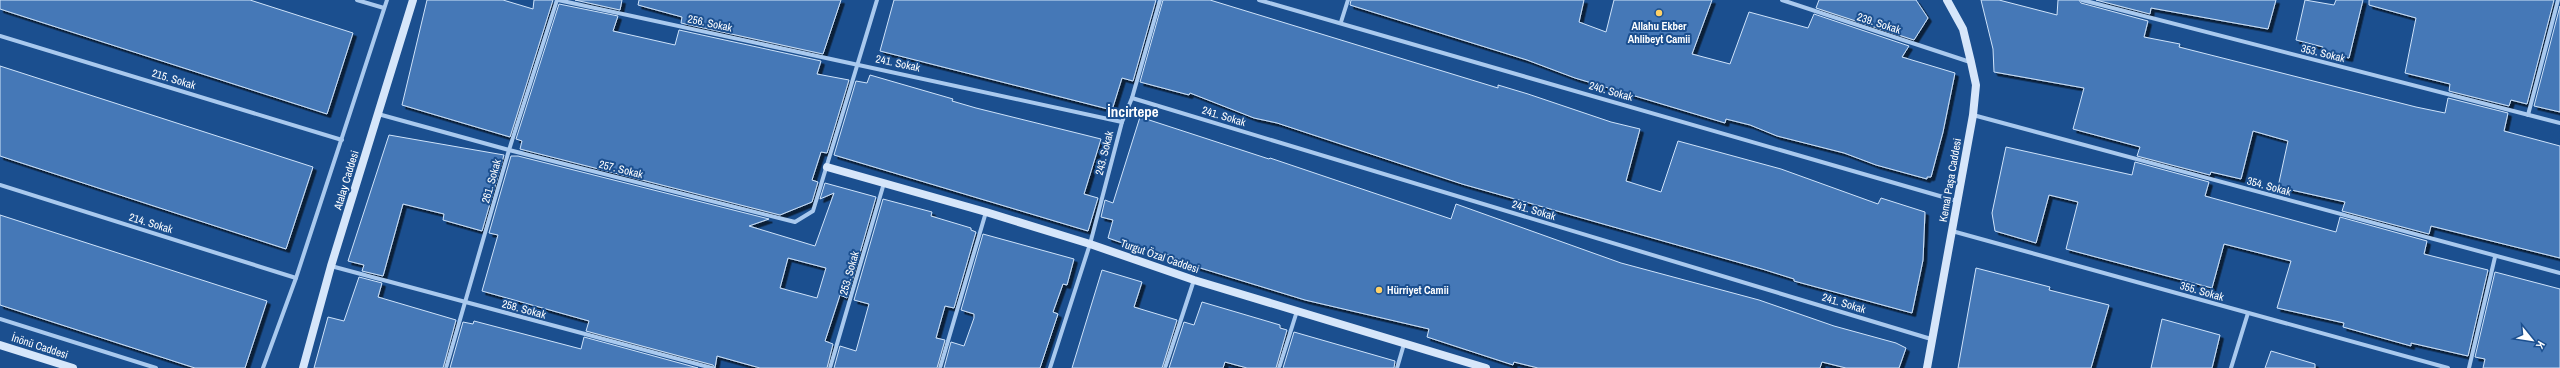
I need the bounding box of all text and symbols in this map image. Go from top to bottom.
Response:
marker: Allahu Ekber Ahlibeyt Camii [1654,8,1664,18]
street label: 239. Sokak [1855,9,1903,37]
street label: 256. Sokak [686,11,734,35]
place label: Allahu Ekber Ahlibeyt Camii [1628,19,1690,46]
street label: 353. Sokak [2299,41,2347,65]
street label: 241. Sokak [874,51,922,75]
street label: 215. Sokak [150,66,198,92]
street label: 240. Sokak [1587,78,1635,104]
district label: İncirtepe [1107,101,1159,122]
street label: 241. Sokak [1200,103,1248,129]
street label: 243. Sokak [1092,129,1116,177]
street label: Kemal Paşa Caddesi [1936,137,1964,223]
street label: Atalay Caddesi [330,149,362,212]
street label: 261. Sokak [478,157,504,205]
street label: 257. Sokak [597,157,645,181]
street label: 354. Sokak [2245,173,2293,199]
street label: 241. Sokak [1510,197,1558,223]
street label: 214. Sokak [127,210,175,236]
street label: Turgut Özal Caddesi [1119,236,1201,276]
street label: 253. Sokak [836,249,862,297]
street label: 355. Sokak [2178,278,2226,304]
place label: Hürriyet Camii [1387,283,1449,297]
marker: Hürriyet Camii [1374,285,1384,295]
street label: 241. Sokak [1820,290,1868,316]
street label: 258. Sokak [500,296,548,322]
north arrow [2512,320,2552,360]
street label: İnönü Caddesi [10,330,70,362]
text: K [2533,339,2548,352]

